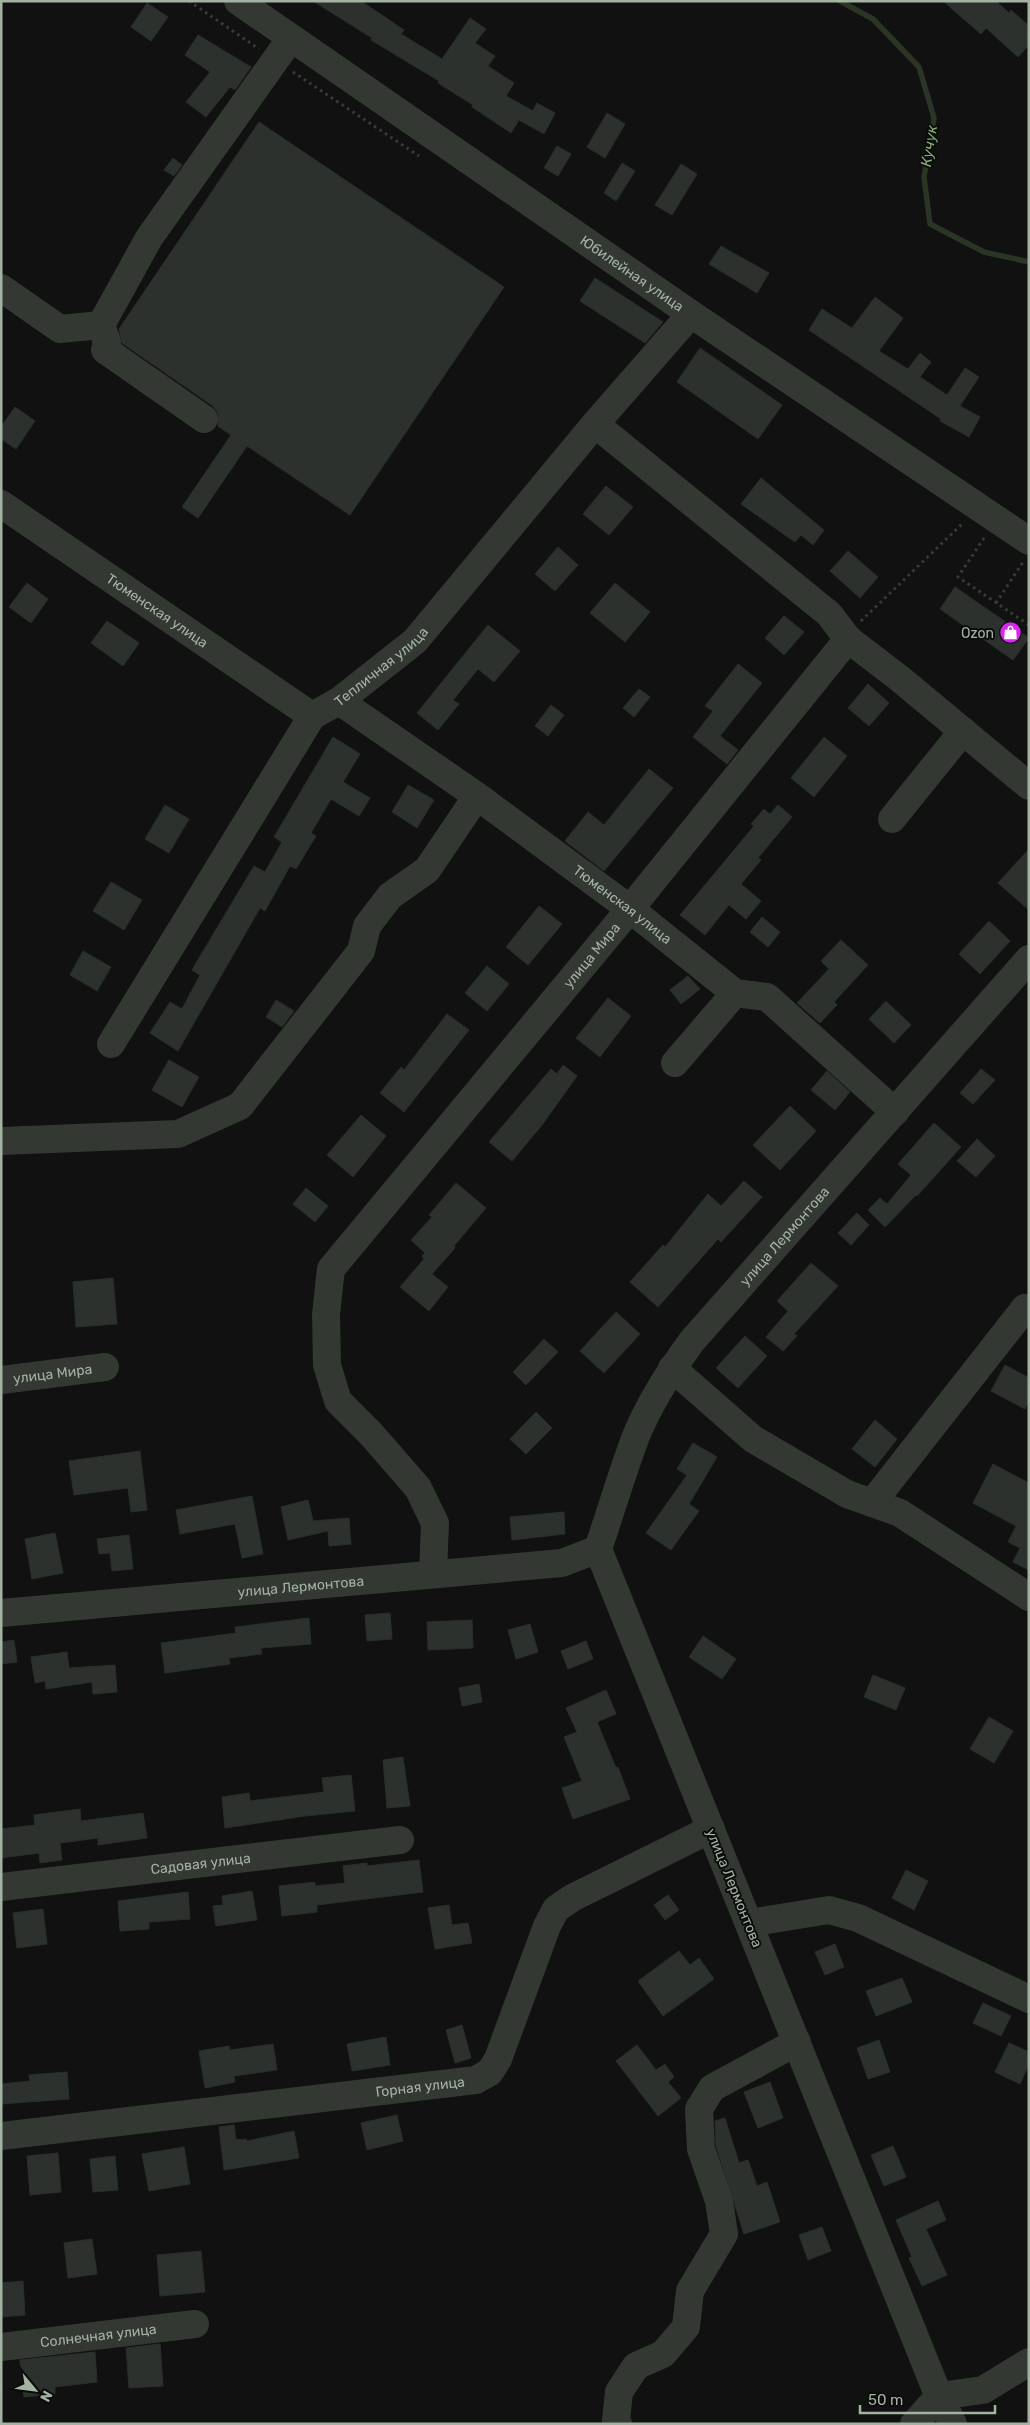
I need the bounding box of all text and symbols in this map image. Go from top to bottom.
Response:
water label: Кучук [917,123,941,168]
street label: Юбилейная улица [577,232,687,315]
street label: Тюменская улица [103,570,211,651]
shop icon: Ozon [998,621,1022,645]
street label: Тепличная улица [331,623,432,710]
place label: Ozon [961,625,994,642]
street label: Тюменская улица [570,861,675,948]
street label: улица Мира [560,919,624,991]
street label: улица Лермонтова [736,1183,833,1289]
street label: улица Мира [12,1360,93,1387]
street label: улица Лермонтова [237,1572,365,1600]
street label: улица Лермонтова [702,1826,766,1950]
street label: Садовая улица [150,1849,252,1878]
street label: Горная улица [375,2073,466,2100]
street label: Солнечная улица [39,2320,157,2351]
north arrow [10,2365,60,2415]
scale bar [860,2382,995,2414]
text: N [36,2388,56,2405]
text: 50 m [868,2391,903,2409]

